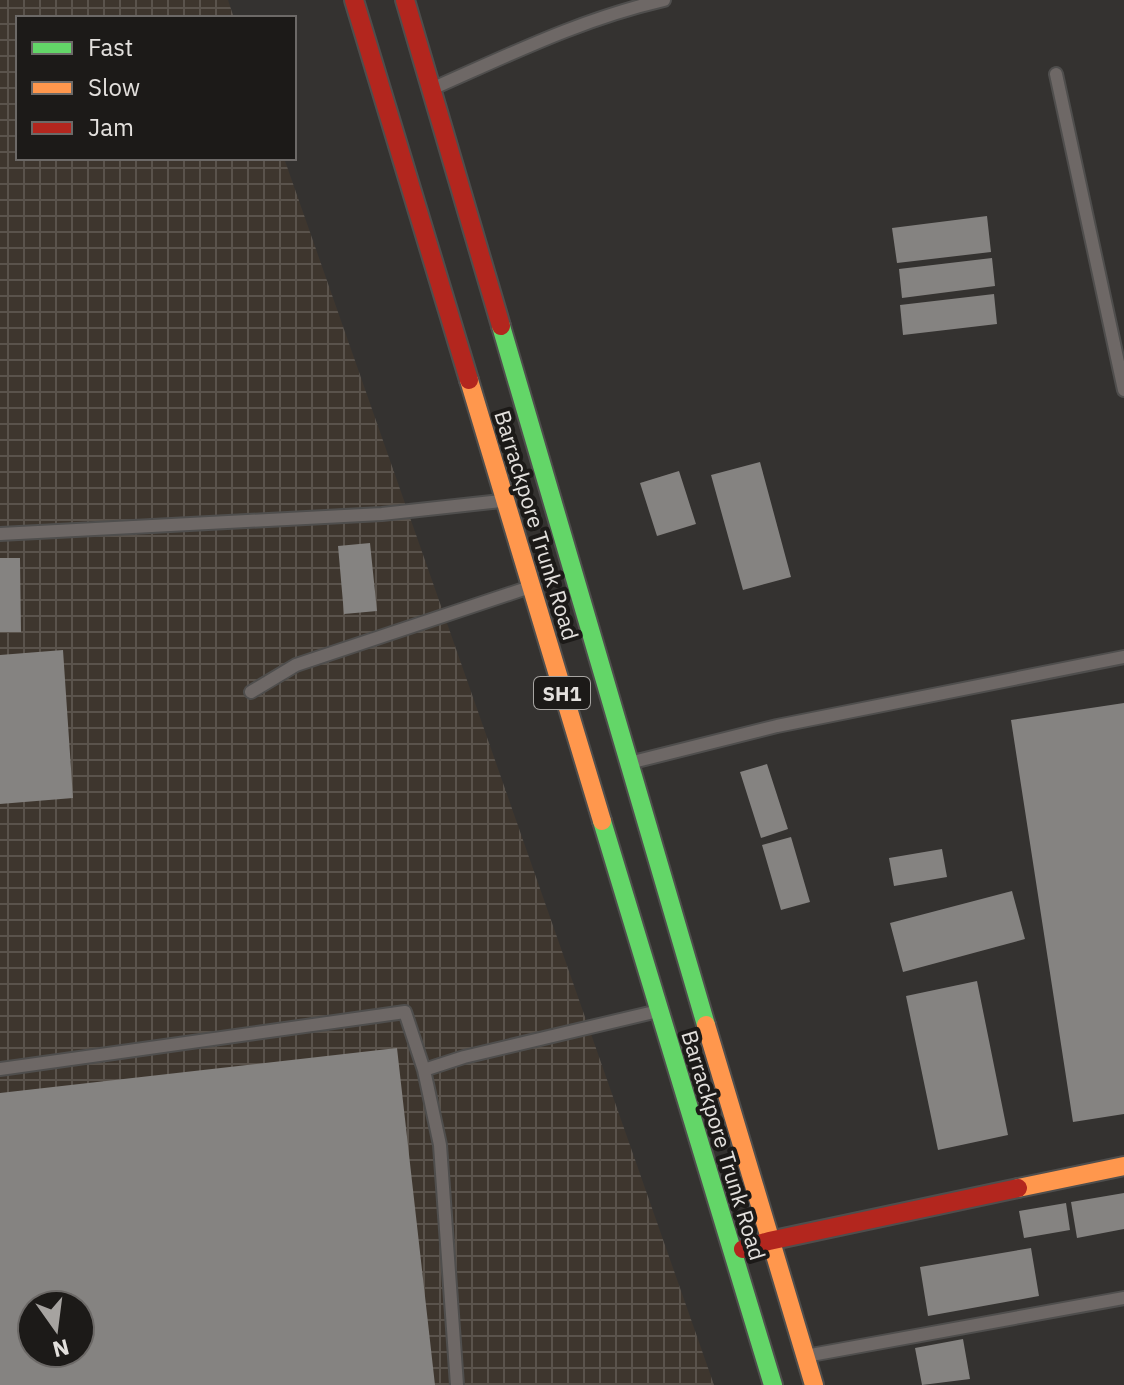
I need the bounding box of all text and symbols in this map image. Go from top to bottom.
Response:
legend [16,16,296,160]
text: Fast [88,31,133,63]
text: Slow [88,71,140,103]
text: Jam [88,111,134,143]
street label: Barrackpore Trunk Road [488,407,586,643]
road number: SH1 [534,677,590,709]
street label: Barrackpore Trunk Road [675,1027,773,1263]
north arrow [16,1289,96,1369]
text: N [50,1333,72,1365]

